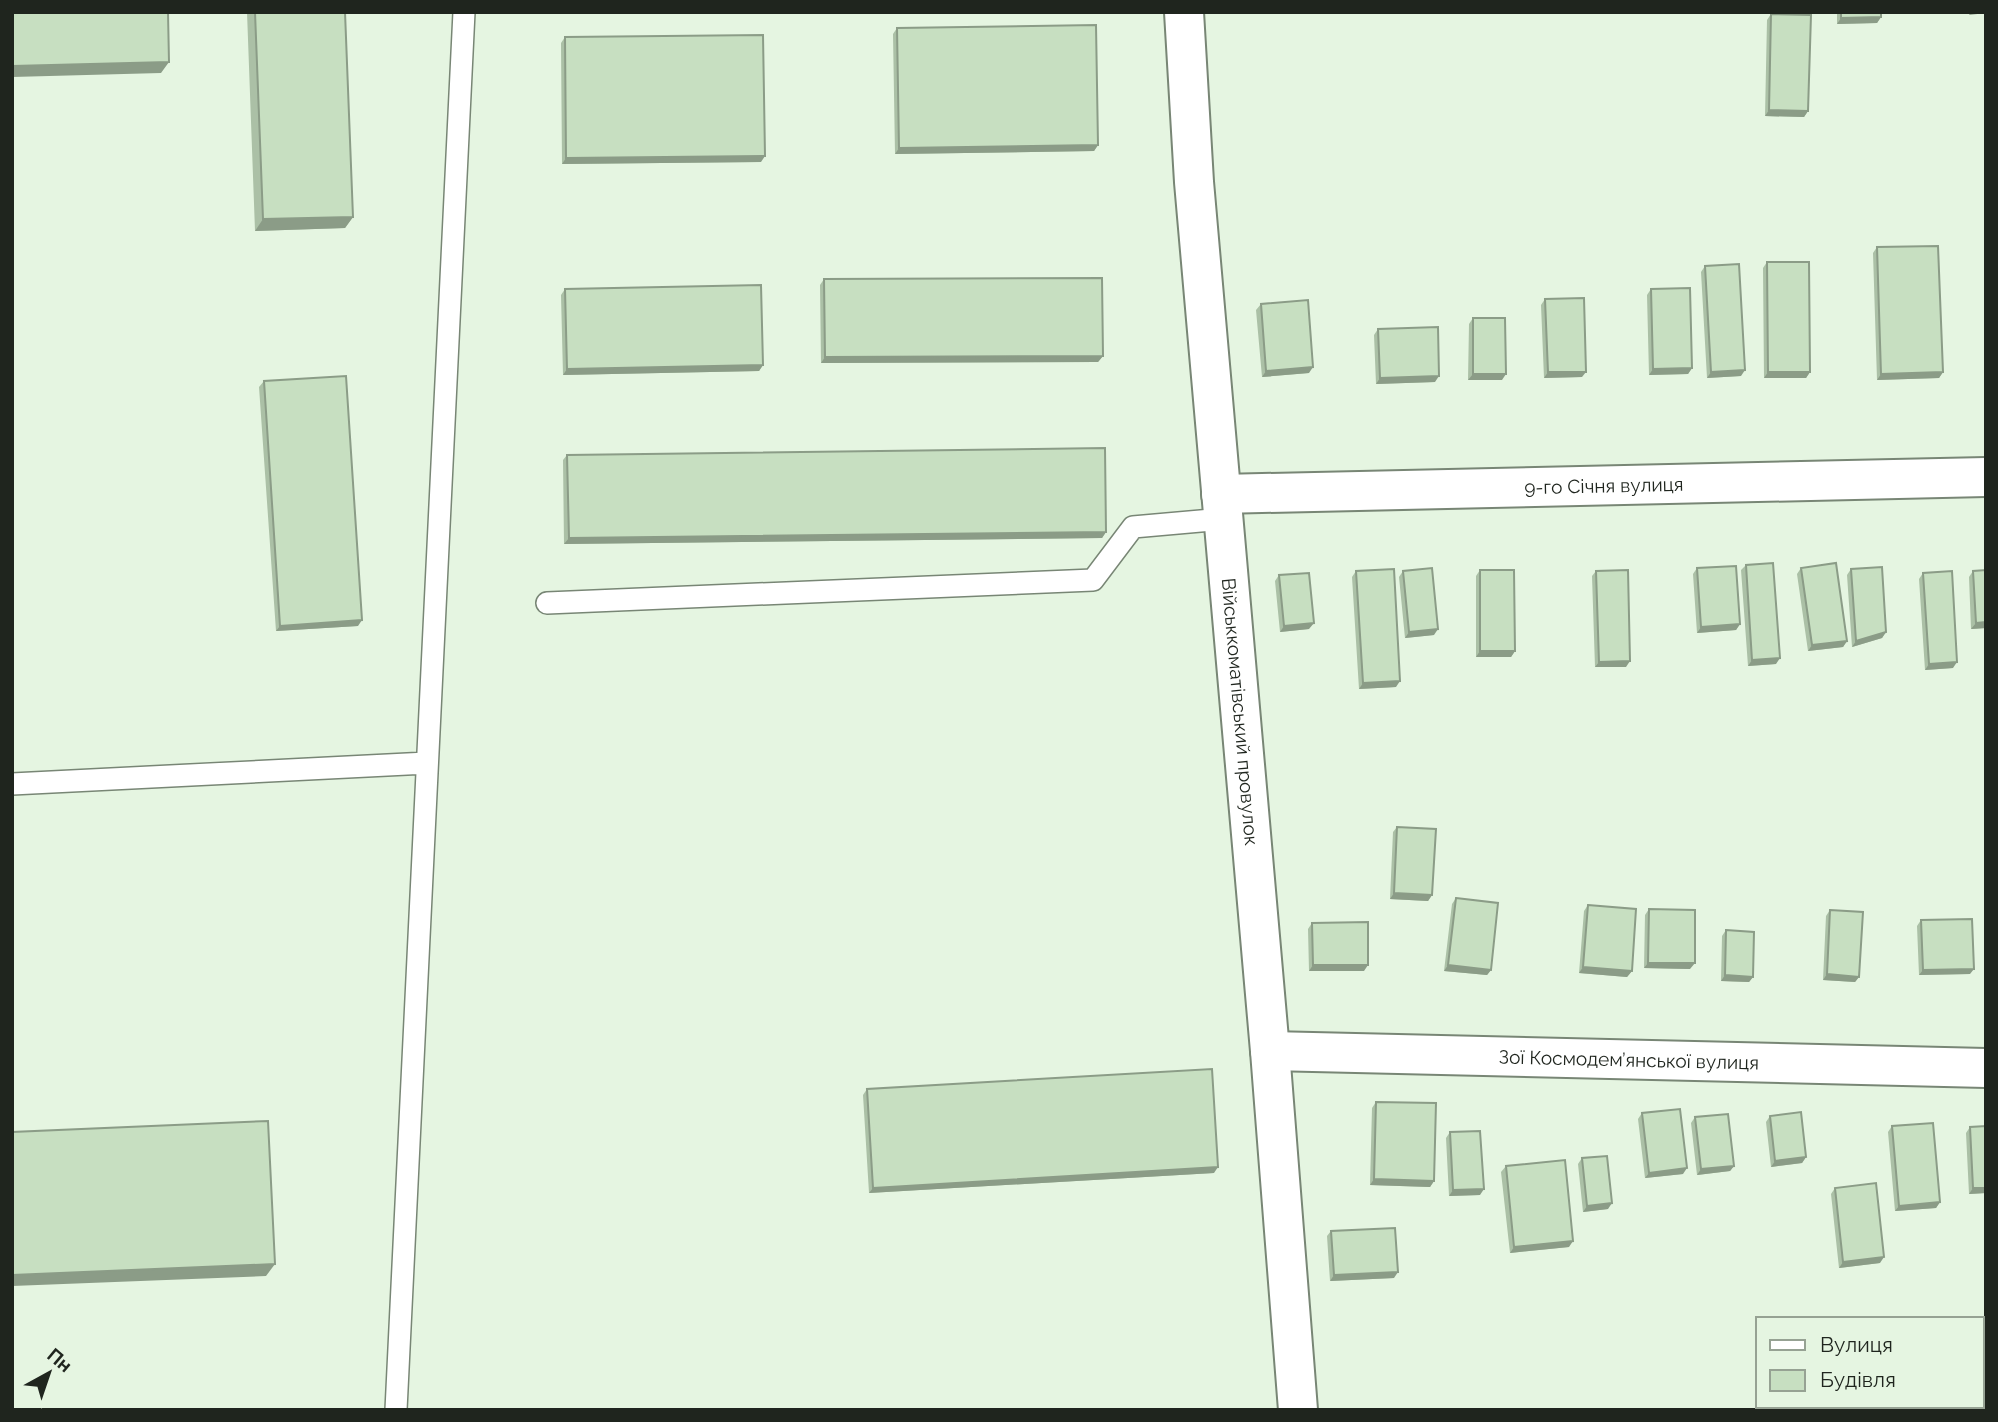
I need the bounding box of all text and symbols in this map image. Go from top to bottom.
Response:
street label: 9-го Січня вулиця [1524,473,1684,498]
street label: Військкоматівський провулок [1218,577,1263,847]
street label: Зої Космодем’янської вулиця [1498,1045,1759,1074]
legend [1756,1317,1984,1408]
text: Вулиця [1820,1332,1893,1357]
north arrow [14,1338,84,1408]
text: Пн [43,1343,77,1377]
text: Будівля [1820,1367,1896,1392]

